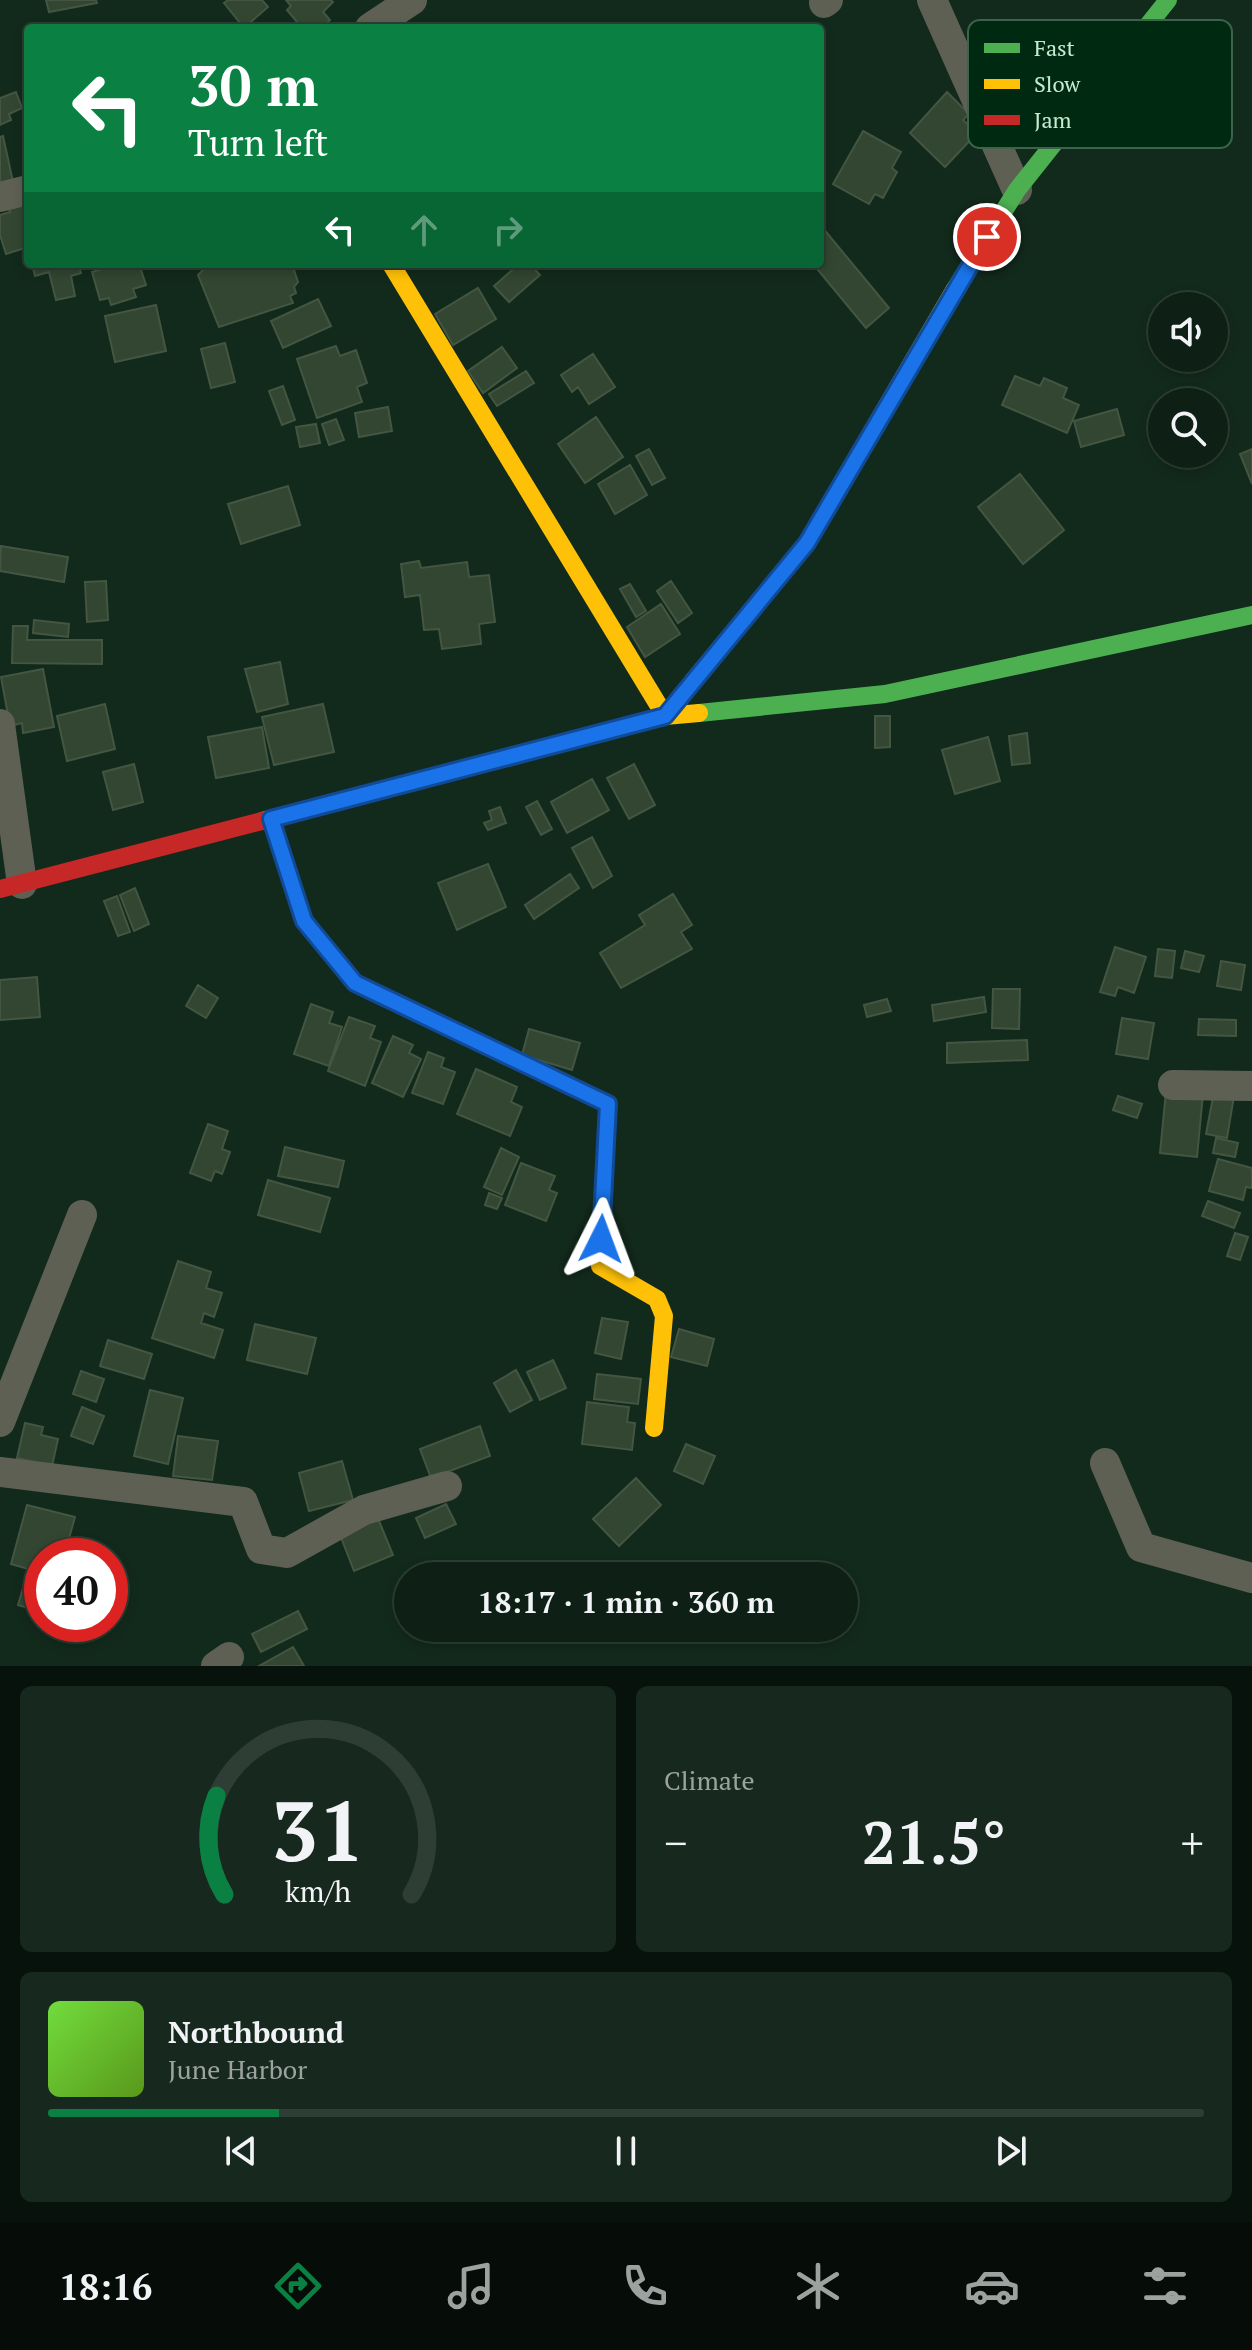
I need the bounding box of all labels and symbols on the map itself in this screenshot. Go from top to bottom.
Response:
legend [968,20,1232,148]
text: Fast [1034,33,1075,62]
text: Slow [1034,69,1081,98]
text: Jam [1034,105,1072,134]
pin [953,203,1021,271]
position arrow [559,1197,643,1281]
speed limit sign: 40 [24,1538,128,1642]

